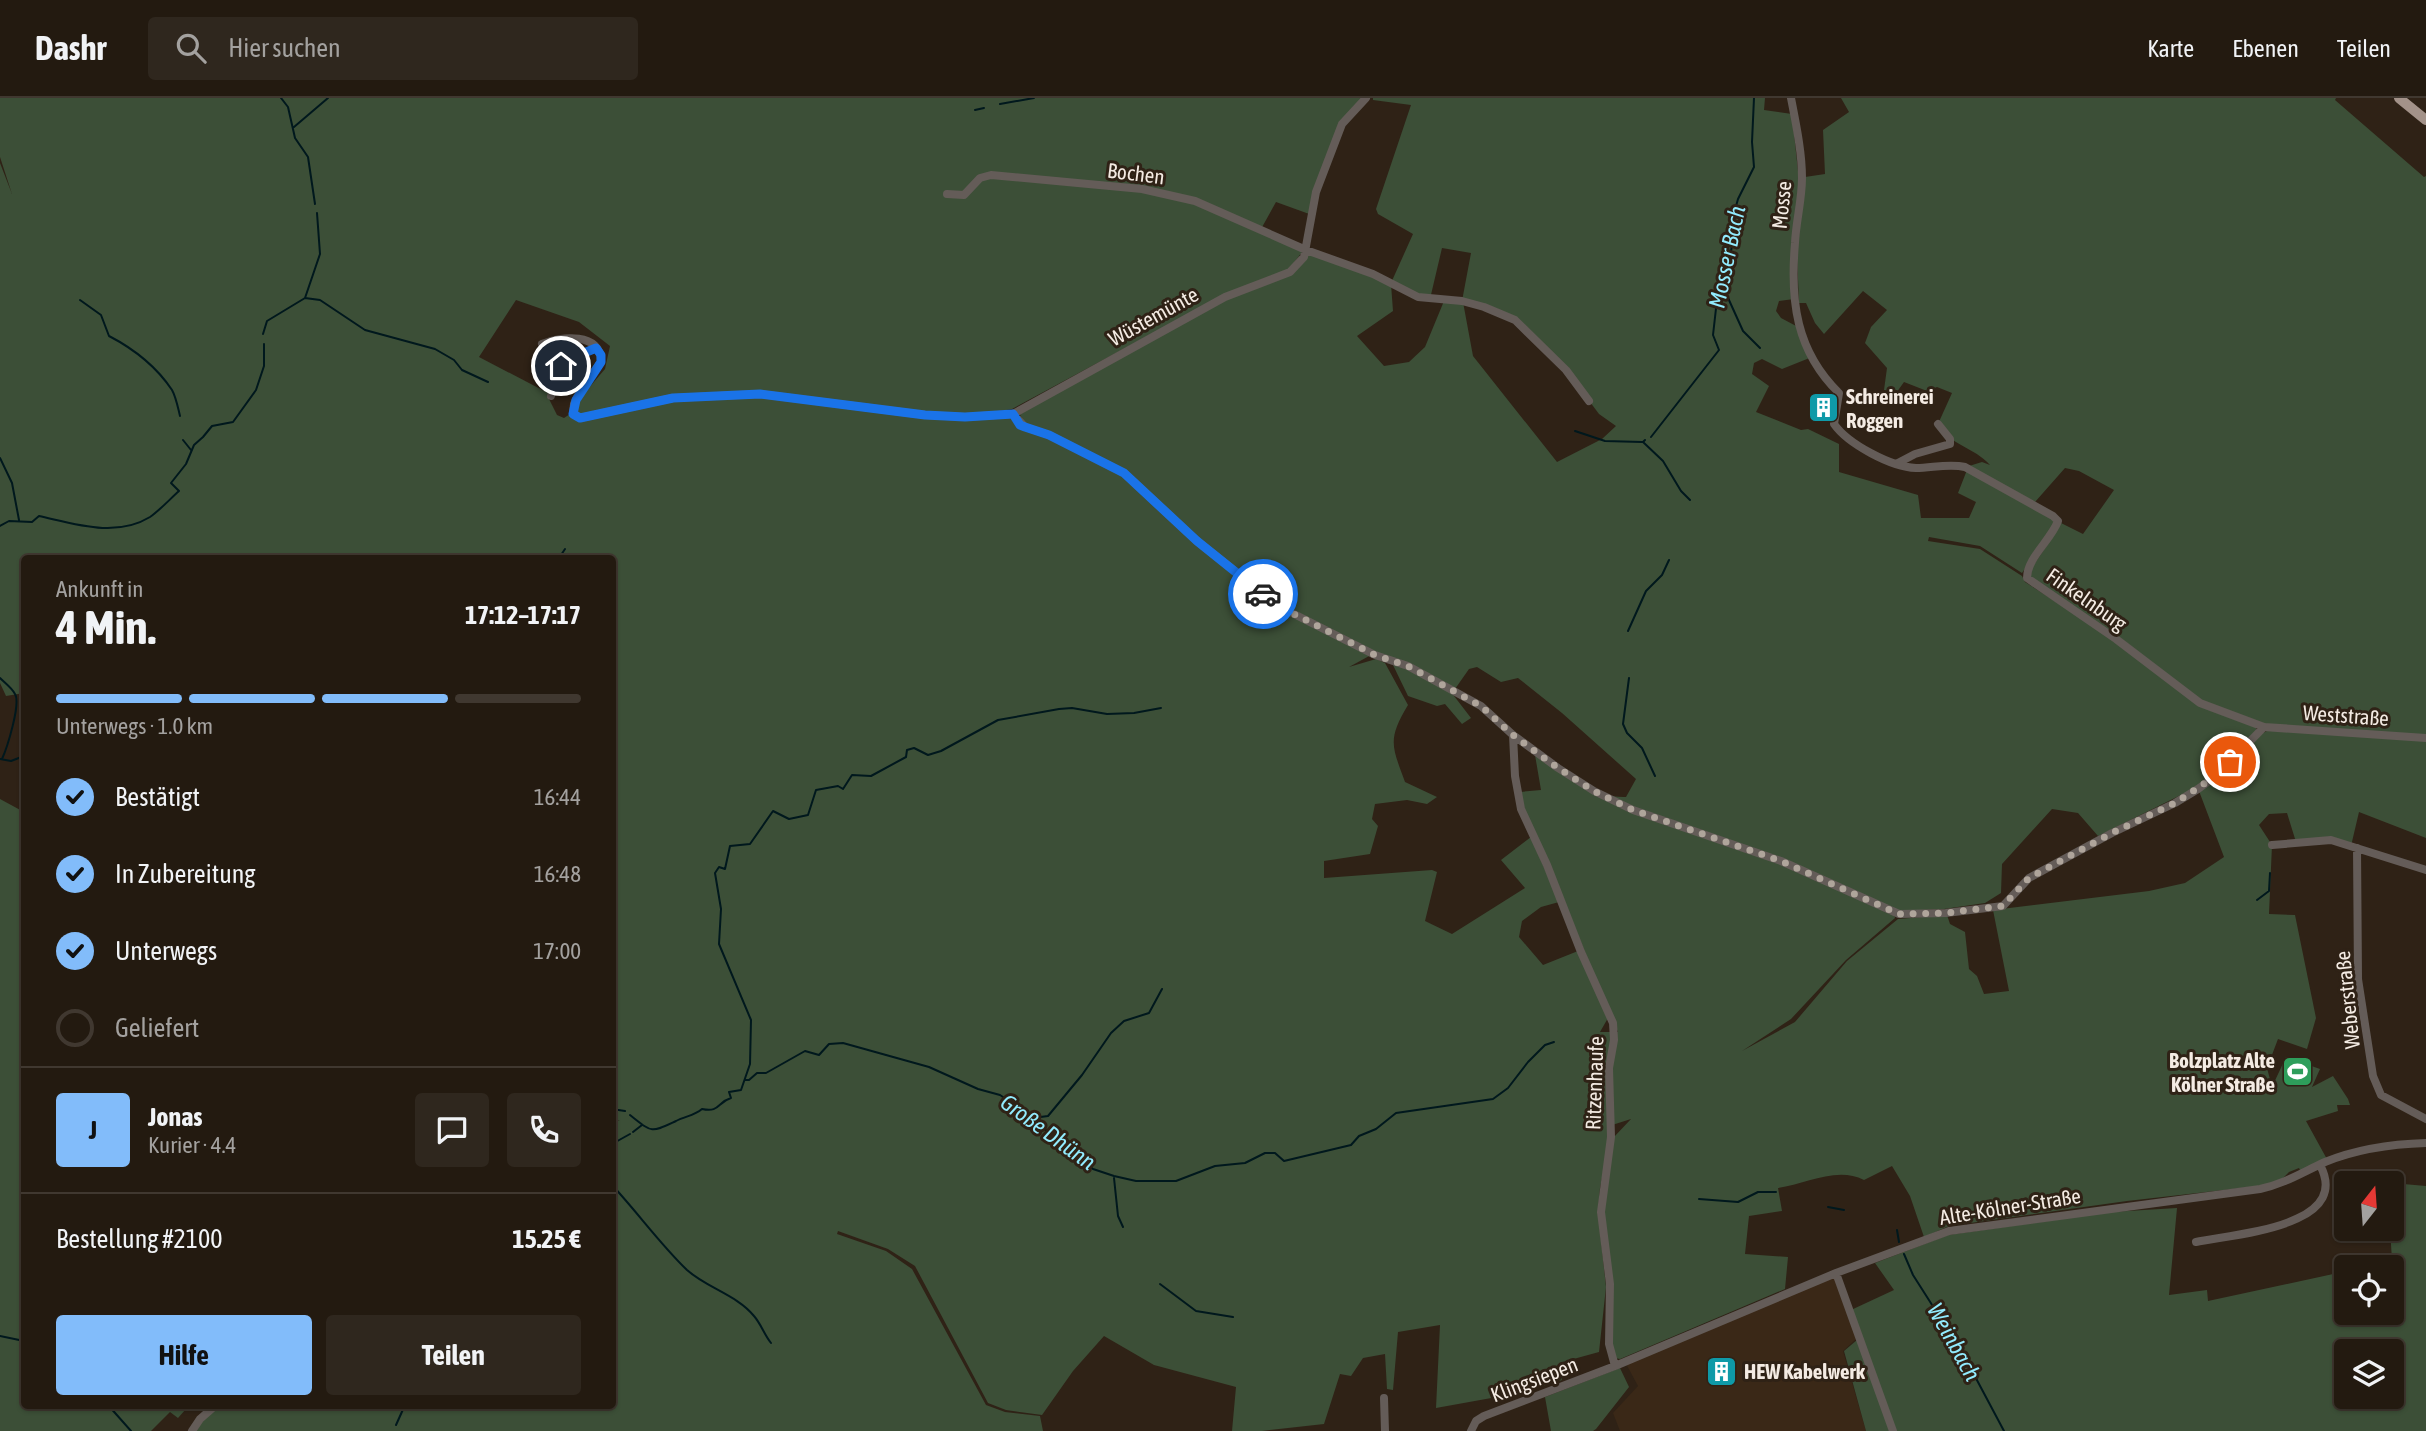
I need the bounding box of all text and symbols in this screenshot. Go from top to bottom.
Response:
search box [148,17,638,80]
text: Dashr [35,29,106,67]
icon: search [172,29,210,67]
text: Hier suchen [228,33,341,63]
text: Karte [2147,35,2194,62]
text: Ebenen [2232,35,2299,62]
text: Teilen [2337,35,2391,62]
street label: Bochen [1106,158,1166,188]
street label: Mosse [1767,180,1795,230]
water label: Mosser Bach [1703,203,1751,311]
street label: Wüstemünte [1104,282,1202,350]
pin [531,336,591,396]
icon: home [542,347,580,385]
place label: Schreinerei Roggen [1846,384,1934,432]
building icon: Schreinerei Roggen [1806,391,1840,425]
courier [1228,559,1298,629]
street label: Finkelnburg [2042,563,2132,635]
icon: car [1244,575,1282,613]
text: Ankunft in [56,576,143,602]
text: 17:12–17:17 [465,600,581,630]
text: 4 Min. [56,601,156,654]
street label: Weststraße [2302,700,2390,730]
text: Unterwegs · 1.0 km [56,713,213,739]
pin [2200,732,2260,792]
icon: bag [2211,743,2249,781]
icon: check [56,778,94,816]
text: Bestätigt [115,782,200,812]
text: 16:44 [534,784,581,810]
icon: check [56,855,94,893]
text: In Zubereitung [115,859,255,889]
text: 16:48 [534,861,581,887]
icon: check [56,932,94,970]
text: Unterwegs [115,936,217,966]
text: 17:00 [533,938,581,964]
street label: Weberstraße [2330,950,2364,1050]
text: Geliefert [115,1013,199,1043]
street label: Ritzenhaufe [1580,1036,1608,1130]
place label: Bolzplatz Alte Kölner Straße [2169,1048,2275,1096]
sports icon: Bolzplatz Alte Kölner Straße [2281,1055,2315,1089]
water label: Große Dhünn [995,1089,1101,1175]
button: chat [415,1093,489,1167]
button: phone [507,1093,581,1167]
text: Jonas [148,1102,202,1132]
text: J [89,1115,97,1145]
text: Kurier · 4.4 [148,1132,236,1158]
north arrow [2334,1171,2404,1241]
map controls [2334,1171,2404,1409]
street label: Alte-Kölner-Straße [1938,1183,2082,1229]
text: Bestellung #2100 [56,1224,222,1254]
text: 15.25 € [512,1224,581,1254]
button: locate [2334,1255,2404,1325]
water label: Weinbach [1922,1299,1986,1385]
button: Hilfe [56,1315,312,1395]
button: Teilen [326,1315,581,1395]
button: layers [2334,1339,2404,1409]
street label: Klingsiepen [1487,1351,1581,1407]
building icon: HEW Kabelwerk [1704,1354,1738,1388]
place label: HEW Kabelwerk [1744,1359,1866,1383]

